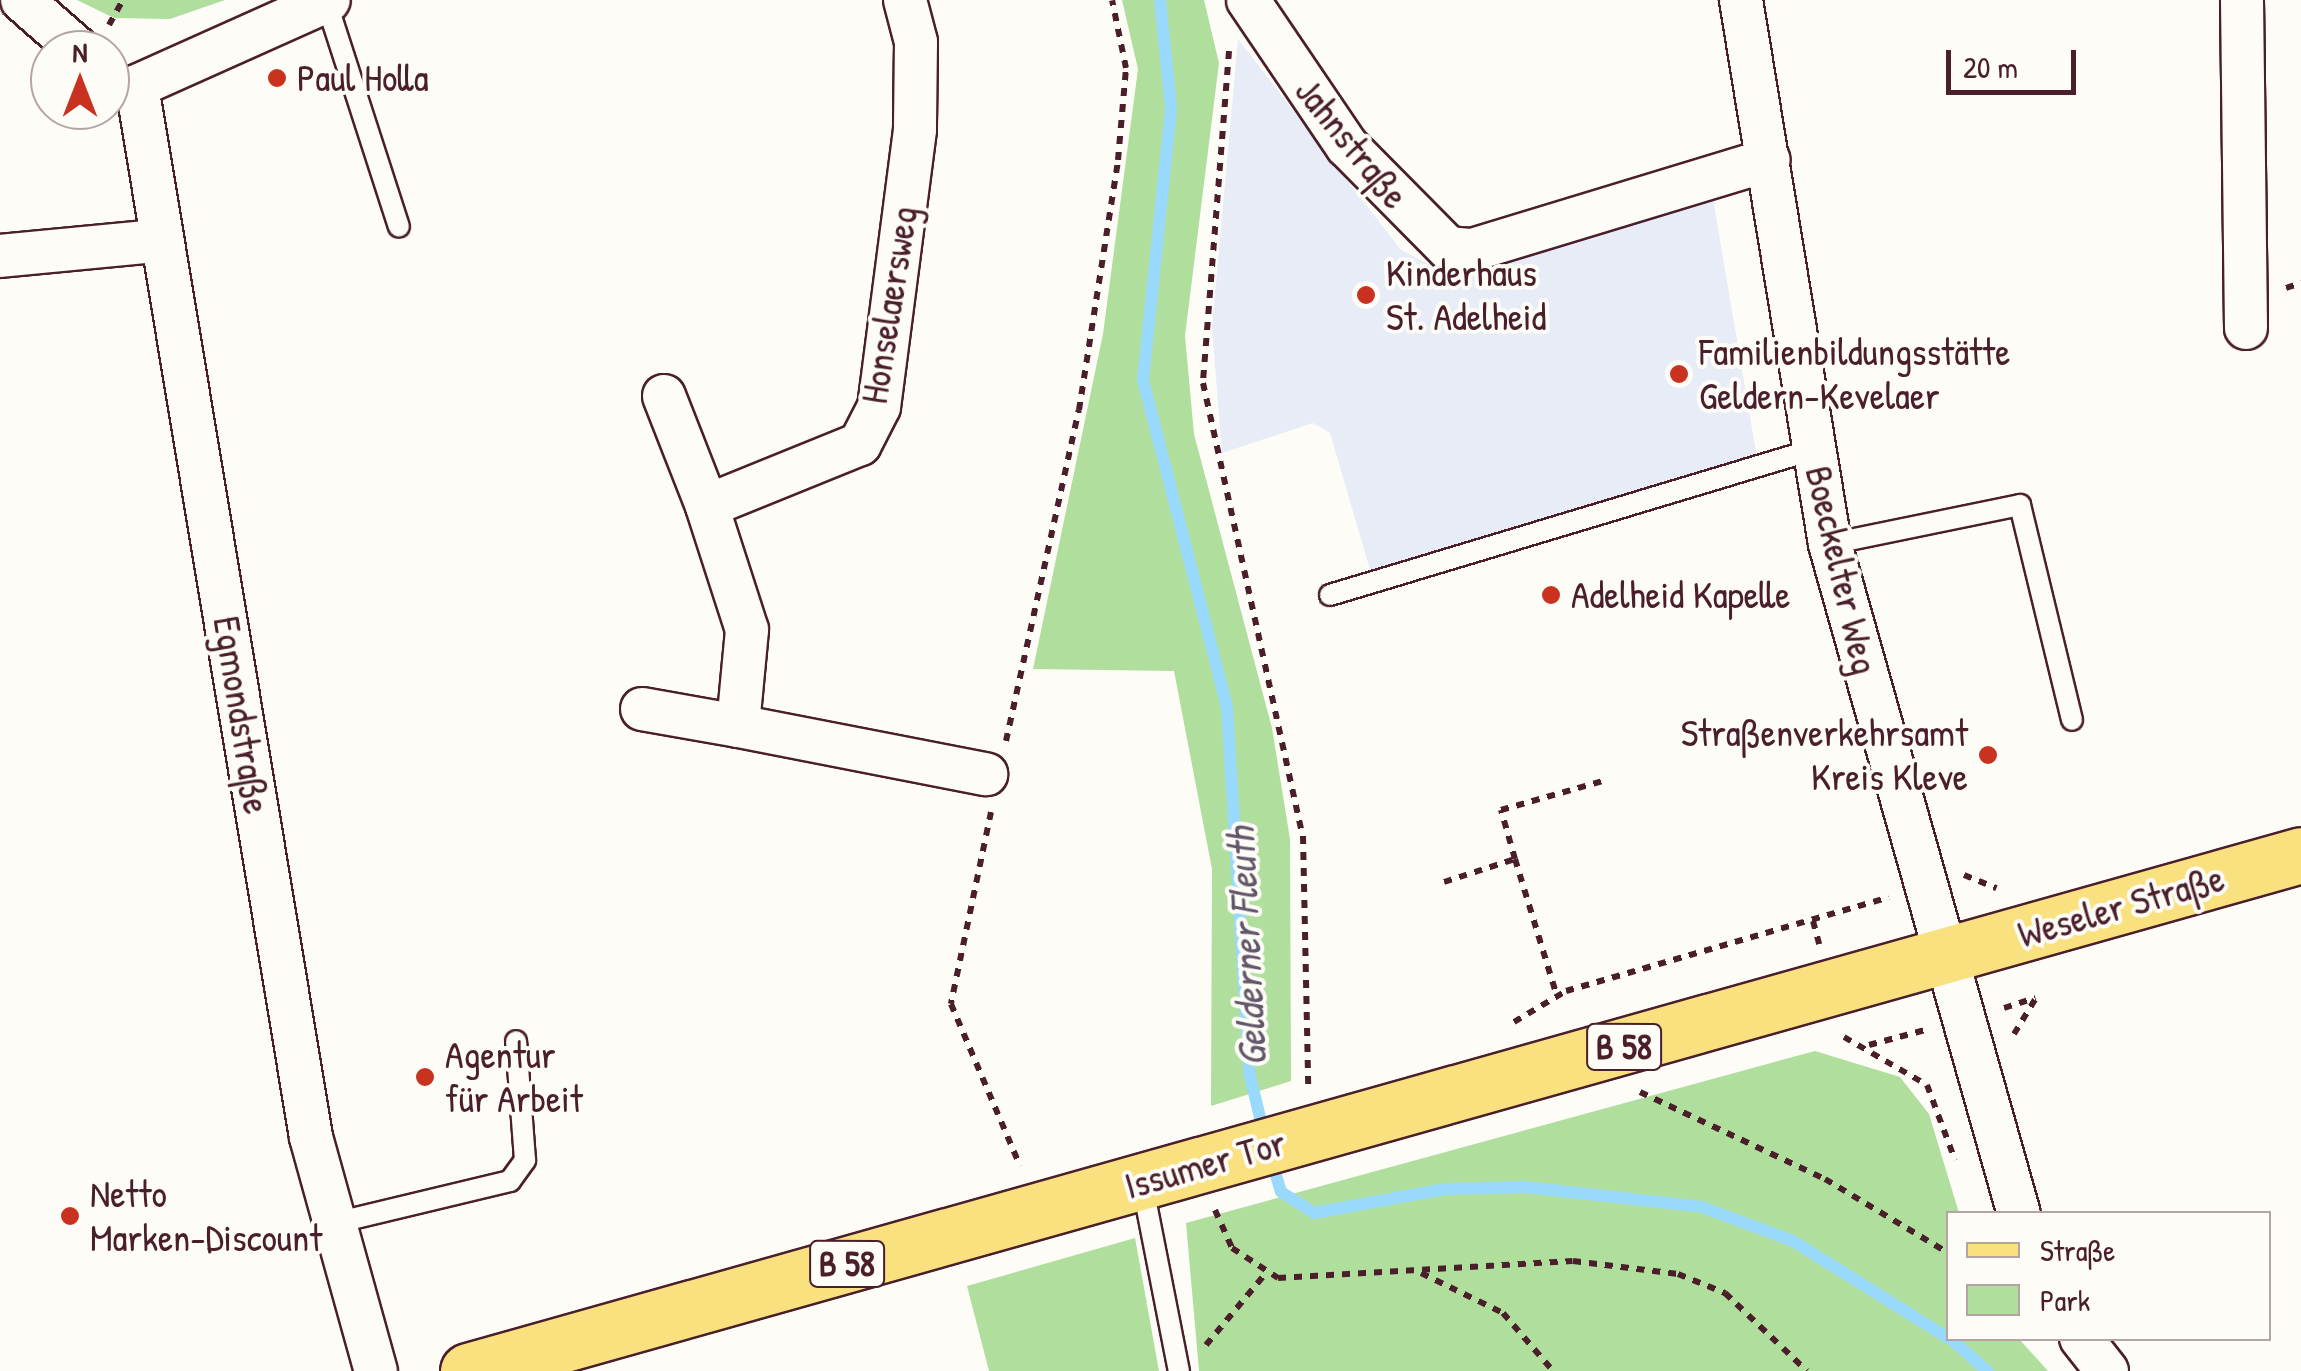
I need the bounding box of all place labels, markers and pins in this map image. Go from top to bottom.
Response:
place label: Paul Holla [297,55,429,101]
marker: Paul Holla [266,67,288,89]
place label: Kinderhaus St. Adelheid [1386,250,1546,340]
marker: Kinderhaus St. Adelheid [1355,284,1377,306]
place label: Familienbildungsstätte Geldern-Kevelaer [1699,329,2010,418]
marker: Familienbildungsstätte Geldern-Kevelaer [1668,363,1690,385]
place label: Adelheid Kapelle [1571,572,1790,618]
marker: Adelheid Kapelle [1540,584,1562,606]
place label: Straßenverkehrsamt Kreis Kleve [1681,710,1968,799]
marker: Straßenverkehrsamt Kreis Kleve [1977,744,1999,766]
place label: Agentur für Arbeit [445,1032,583,1122]
marker: Agentur für Arbeit [414,1066,436,1088]
place label: Netto Marken-Discount [90,1171,322,1260]
marker: Netto Marken-Discount [59,1205,81,1227]

